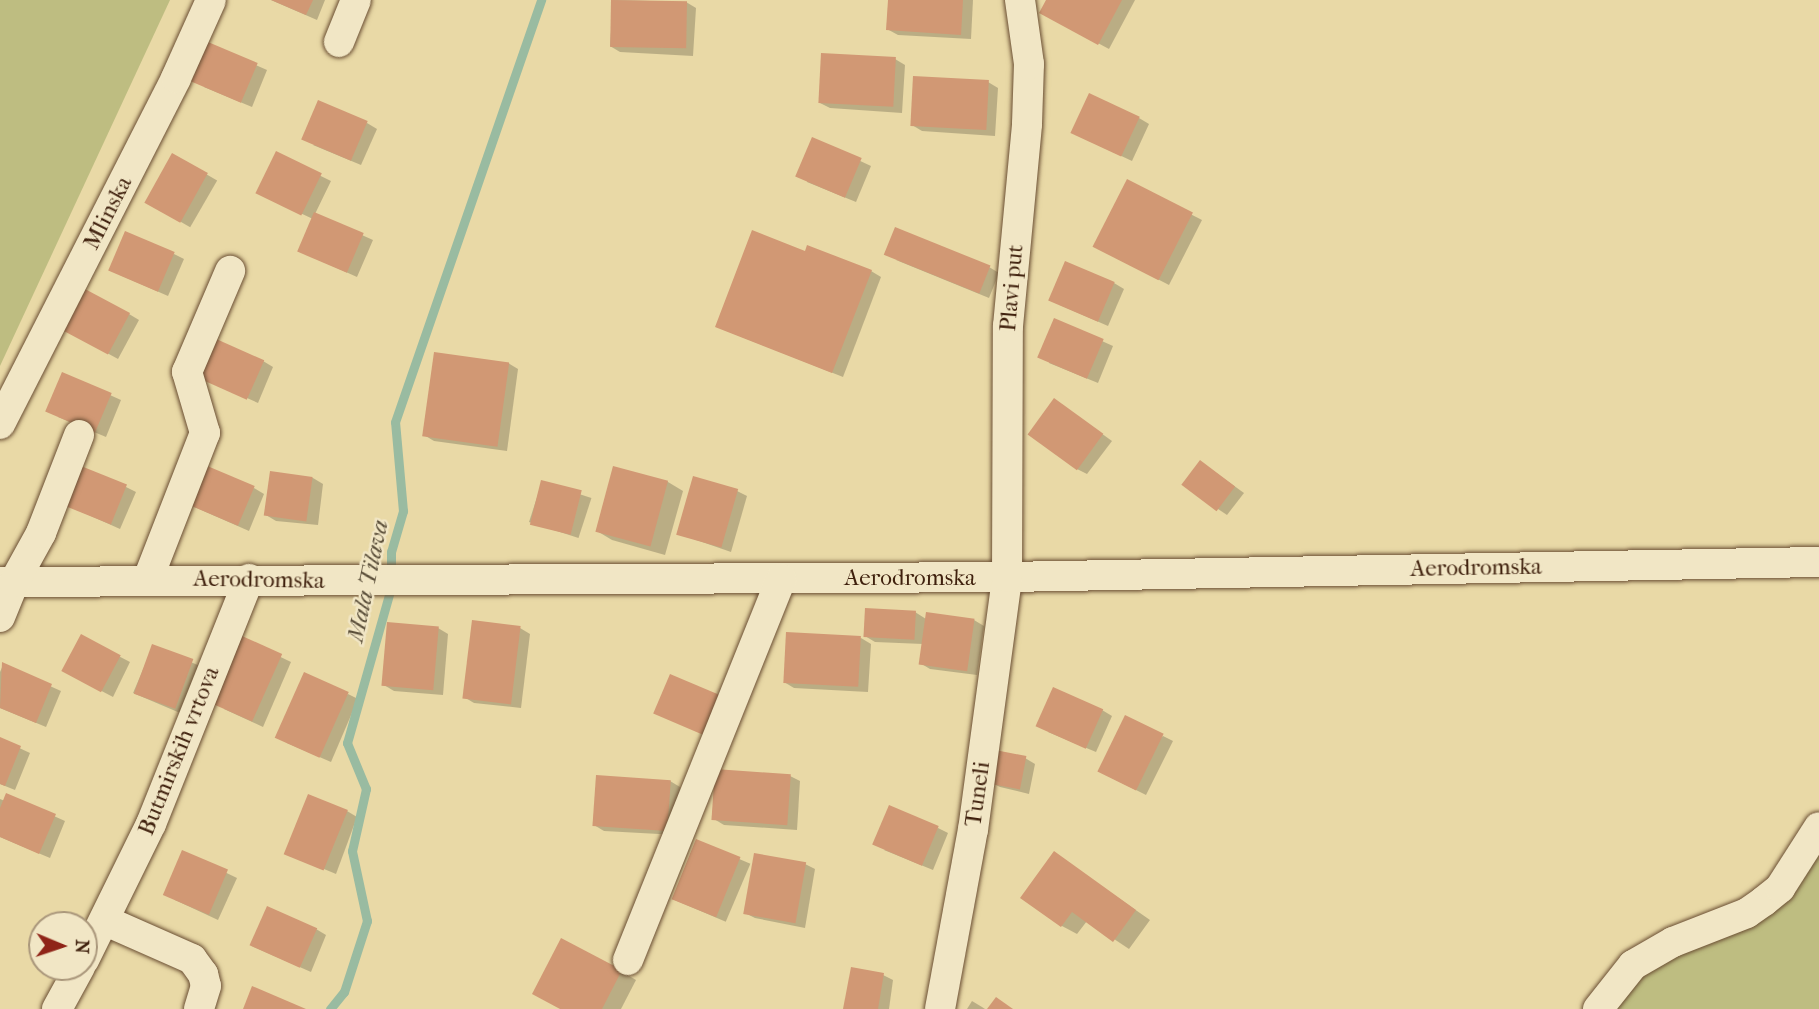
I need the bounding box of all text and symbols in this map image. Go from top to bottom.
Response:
street label: Mlinska [78,172,138,254]
street label: Plavi put [994,243,1030,333]
water label: Mala Tilava [341,517,395,645]
street label: Aerodromska [1410,553,1542,583]
street label: Aerodromska [844,564,976,592]
street label: Aerodromska [193,565,325,595]
street label: Butmirskih vrtova [133,663,225,839]
street label: Tuneli [960,760,996,828]
north arrow [28,911,98,981]
text: N [71,939,93,954]

